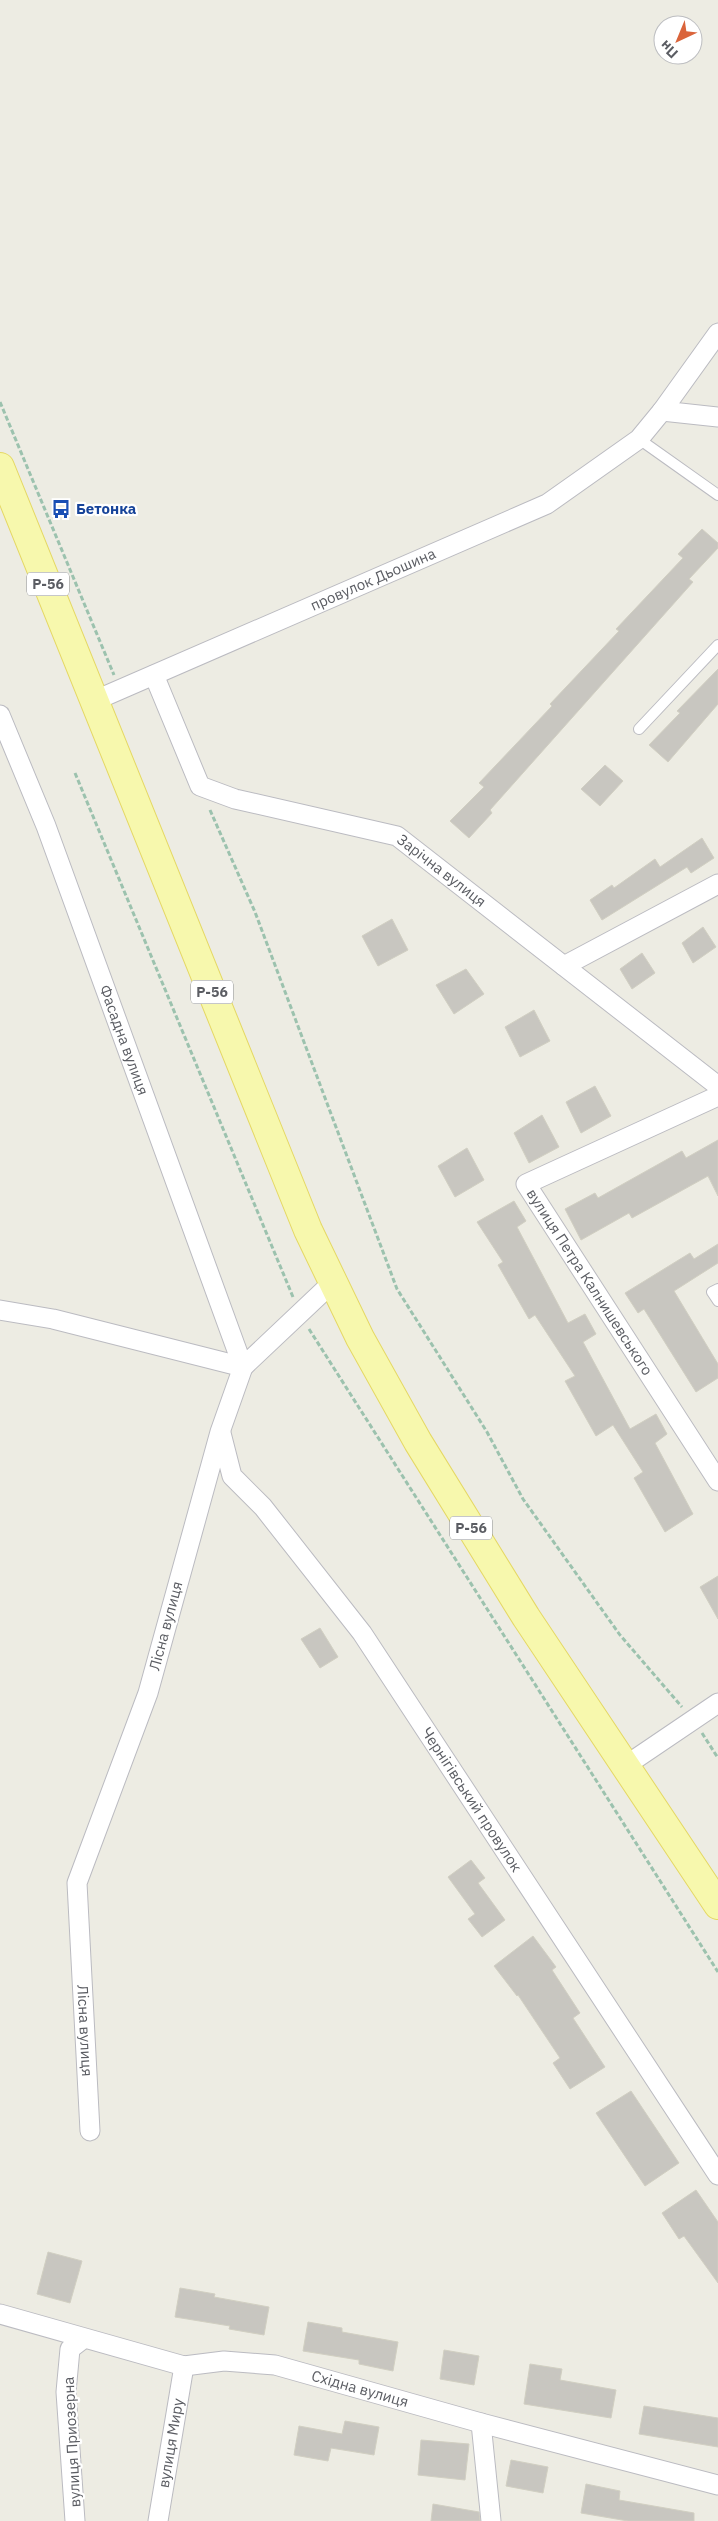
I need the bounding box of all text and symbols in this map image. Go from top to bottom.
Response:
north arrow [653,15,703,65]
text: Пн [656,36,682,62]
bus stop icon: Бетонка [50,498,72,520]
place label: Бетонка [76,499,137,518]
street label: провулок Дьошина [307,544,438,615]
road number: Р-56 [27,572,69,596]
street label: Зарічна вулиця [393,830,490,911]
road number: Р-56 [191,980,233,1004]
street label: Фасадна вулиця [96,982,153,1098]
street label: вулиця Петра Калнишевського [523,1185,657,1379]
road number: Р-56 [450,1516,492,1540]
street label: Лісна вулиця [144,1579,187,1673]
street label: Чернігівський провулок [418,1724,526,1875]
street label: Лісна вулиця [73,1984,97,2077]
street label: Східна вулиця [309,2366,411,2411]
street label: вулиця Приозерна [59,2376,84,2508]
street label: вулиця Миру [154,2396,188,2489]

